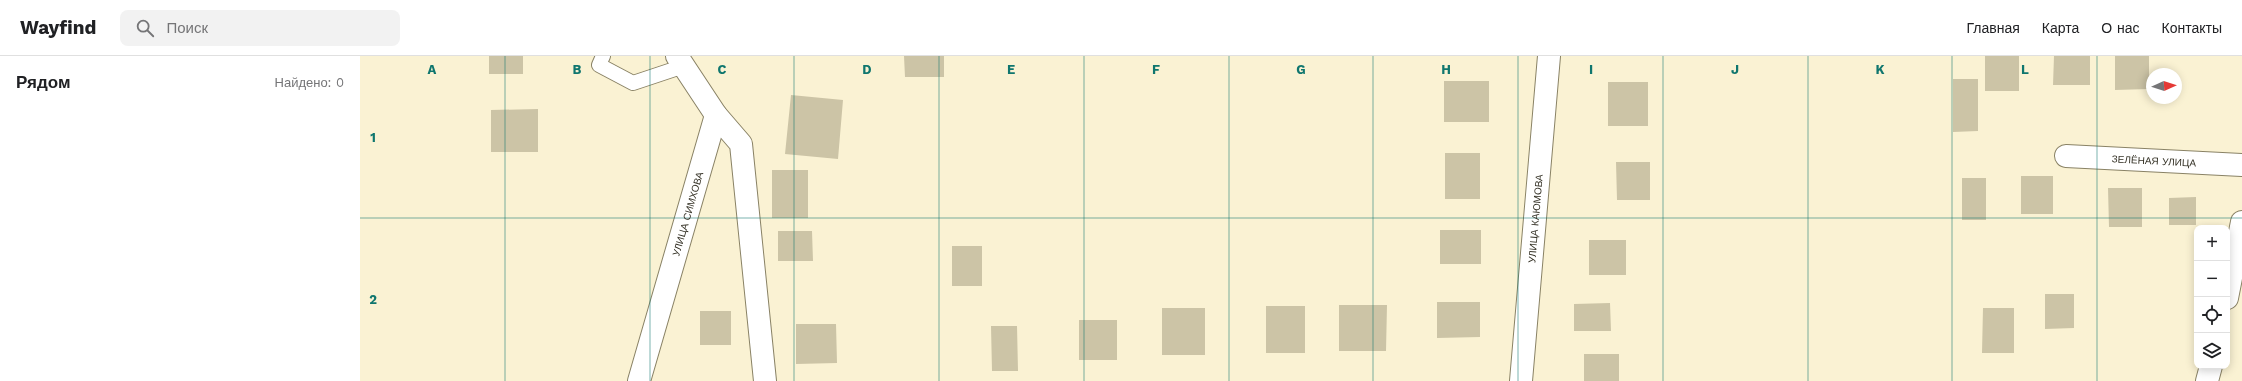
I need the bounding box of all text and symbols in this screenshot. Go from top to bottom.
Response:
search box [120,10,400,46]
text: Wayfind [20,16,96,39]
icon: search [134,17,156,39]
text: Поиск [166,19,208,37]
text: Главная [1967,20,2020,36]
text: Карта [2042,20,2079,36]
text: О нас [2101,20,2140,36]
text: Контакты [2162,20,2222,36]
text: A [428,62,437,77]
text: B [573,62,582,77]
text: C [718,62,727,77]
text: D [862,62,872,77]
text: E [1007,62,1015,77]
text: F [1152,62,1160,77]
text: G [1296,62,1306,77]
text: H [1441,62,1451,77]
text: I [1589,62,1593,77]
text: J [1731,62,1739,77]
text: K [1875,62,1885,77]
text: L [2021,62,2029,77]
north arrow [2146,68,2182,104]
text: Рядом [16,72,71,92]
text: Найдено: 0 [275,75,344,90]
text: 1 [370,130,376,145]
street label: ЗЕЛЁНАЯ УЛИЦА [2111,153,2197,168]
street label: УЛИЦА СИМХОВА [670,170,705,257]
street label: УЛИЦА КАЮМОВА [1526,173,1544,263]
map controls [2194,225,2230,369]
button: + [2194,225,2230,261]
button: − [2194,261,2230,297]
text: 2 [369,292,377,307]
button: locate [2194,297,2230,333]
button: layers [2194,333,2230,369]

